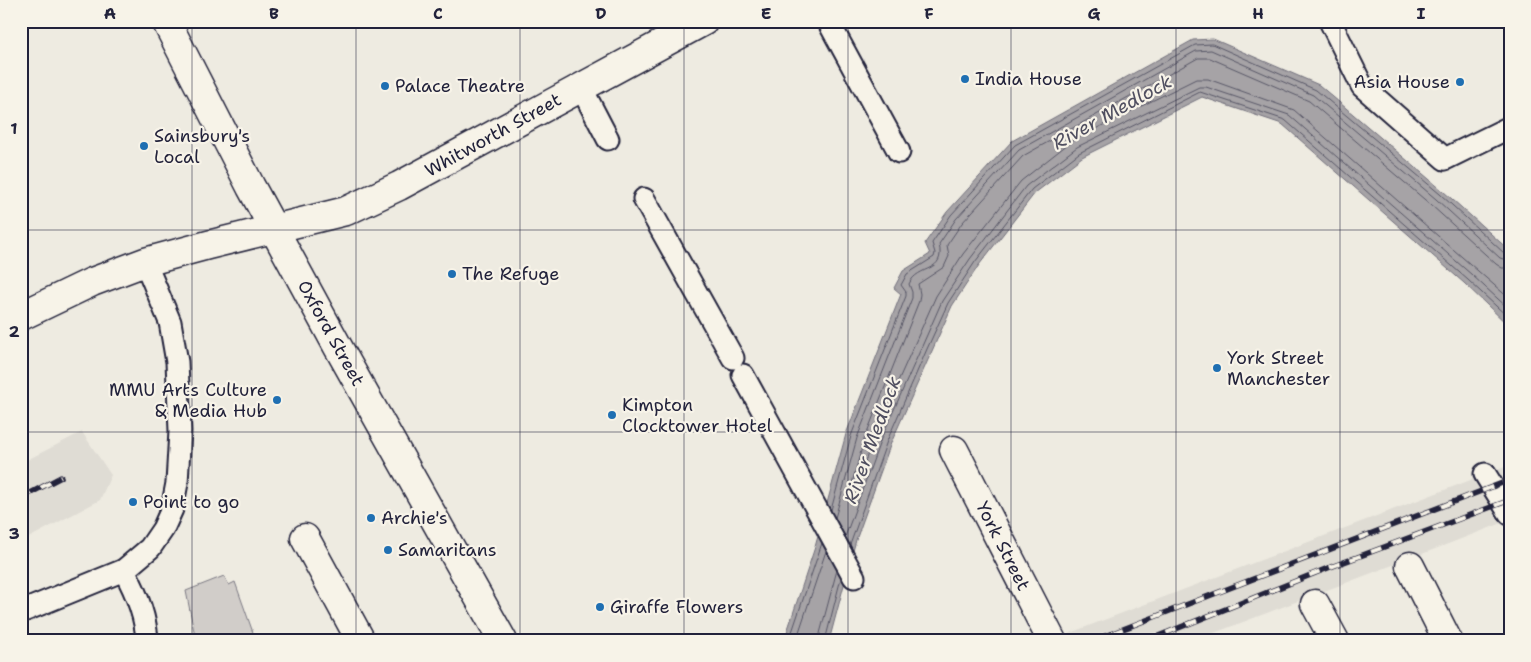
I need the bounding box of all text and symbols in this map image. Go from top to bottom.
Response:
text: A [104,3,116,24]
text: B [269,3,279,24]
text: C [433,3,443,24]
text: D [595,3,607,24]
text: E [761,3,771,24]
text: F [924,3,934,24]
text: G [1088,3,1101,24]
text: H [1252,3,1264,24]
text: I [1417,3,1426,24]
place label: India House [975,67,1082,91]
water label: River Medlock [1048,69,1176,155]
place label: Asia House [1353,70,1450,94]
marker: India House [959,73,971,85]
place label: Palace Theatre [395,74,525,98]
marker: Asia House [1454,76,1466,88]
marker: Palace Theatre [379,80,391,92]
street label: Whitworth Street [420,87,566,182]
text: 1 [10,118,18,139]
place label: Sainsbury's Local [154,124,250,169]
marker: Sainsbury's Local [138,140,150,152]
place label: The Refuge [462,262,559,286]
marker: The Refuge [446,268,458,280]
street label: Oxford Street [292,276,370,390]
text: 2 [8,321,20,342]
place label: York Street Manchester [1227,346,1330,391]
marker: York Street Manchester [1211,362,1223,374]
water label: River Medlock [837,373,907,507]
place label: MMU Arts Culture & Media Hub [109,378,267,423]
place label: Kimpton Clocktower Hotel [622,393,773,438]
marker: MMU Arts Culture & Media Hub [271,394,283,406]
marker: Kimpton Clocktower Hotel [606,409,618,421]
place label: Point to go [143,490,239,514]
marker: Point to go [127,496,139,508]
street label: York Street [970,497,1036,595]
place label: Archie's [381,506,448,530]
marker: Archie's [365,512,377,524]
text: 3 [8,523,20,544]
place label: Samaritans [398,538,497,562]
marker: Samaritans [382,544,394,556]
place label: Giraffe Flowers [610,595,743,619]
marker: Giraffe Flowers [594,601,606,613]

